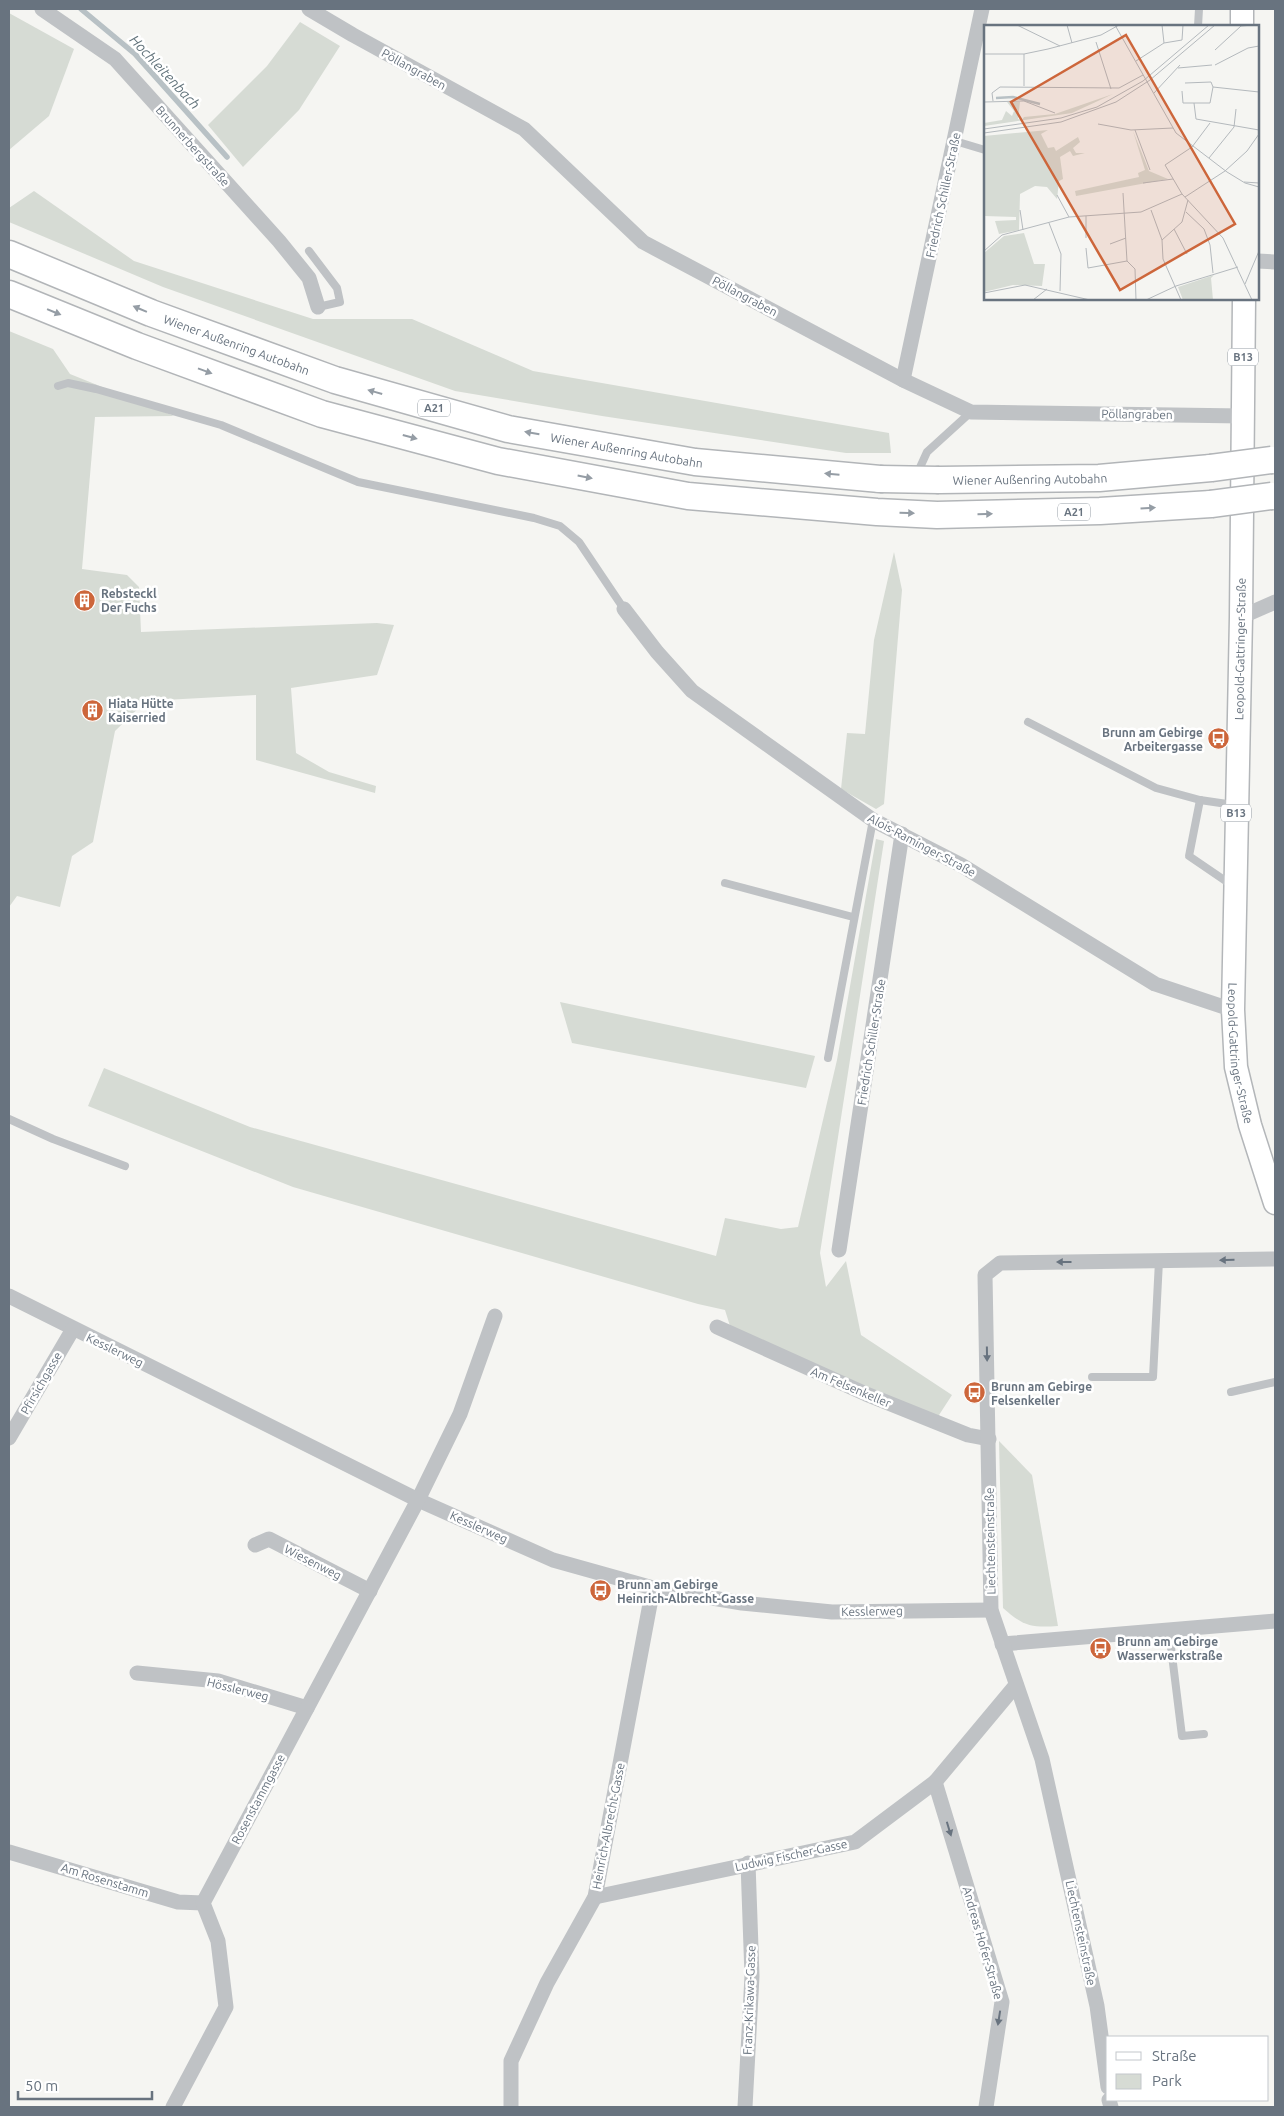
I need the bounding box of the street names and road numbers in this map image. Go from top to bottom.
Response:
street label: Pöllangraben [380,46,448,92]
street label: Brunnerbergstraße [154,103,232,189]
street label: Friedrich Schiller-Straße [923,131,963,259]
street label: Pöllangraben [710,273,780,319]
street label: Wiener Außenring Autobahn [162,312,311,377]
road number: B13 [1228,348,1258,366]
road number: A21 [418,399,450,416]
street label: Pöllangraben [1101,407,1173,421]
street label: Wiener Außenring Autobahn [550,430,703,469]
street label: Wiener Außenring Autobahn [953,471,1108,486]
road number: A21 [1058,504,1090,520]
street label: Leopold-Gattringer-Straße [1232,578,1248,720]
road number: B13 [1221,804,1251,821]
street label: Alois-Raminger-Straße [866,811,978,879]
street label: Friedrich Schiller-Straße [855,978,887,1106]
street label: Leopold-Gattringer-Straße [1226,983,1256,1125]
street label: Kesslerweg [84,1331,146,1369]
street label: Pfirsichgasse [18,1349,64,1417]
street label: Am Felsenkeller [809,1364,893,1410]
street label: Liechtensteinstraße [983,1487,997,1595]
street label: Kesslerweg [448,1509,510,1545]
street label: Wiesenweg [282,1542,344,1582]
street label: Kesslerweg [841,1604,903,1618]
street label: Hösslerweg [206,1675,270,1703]
street label: Rosenstammgasse [229,1752,287,1846]
street label: Heinrich-Albrecht-Gasse [589,1762,627,1890]
street label: Ludwig Fischer-Gasse [734,1837,848,1873]
street label: Am Rosenstamm [60,1861,150,1899]
street label: Liechtensteinstraße [1064,1879,1098,1987]
street label: Andreas Hofer-Straße [961,1885,1005,2001]
street label: Franz-Krikawa-Gasse [741,1945,757,2055]

